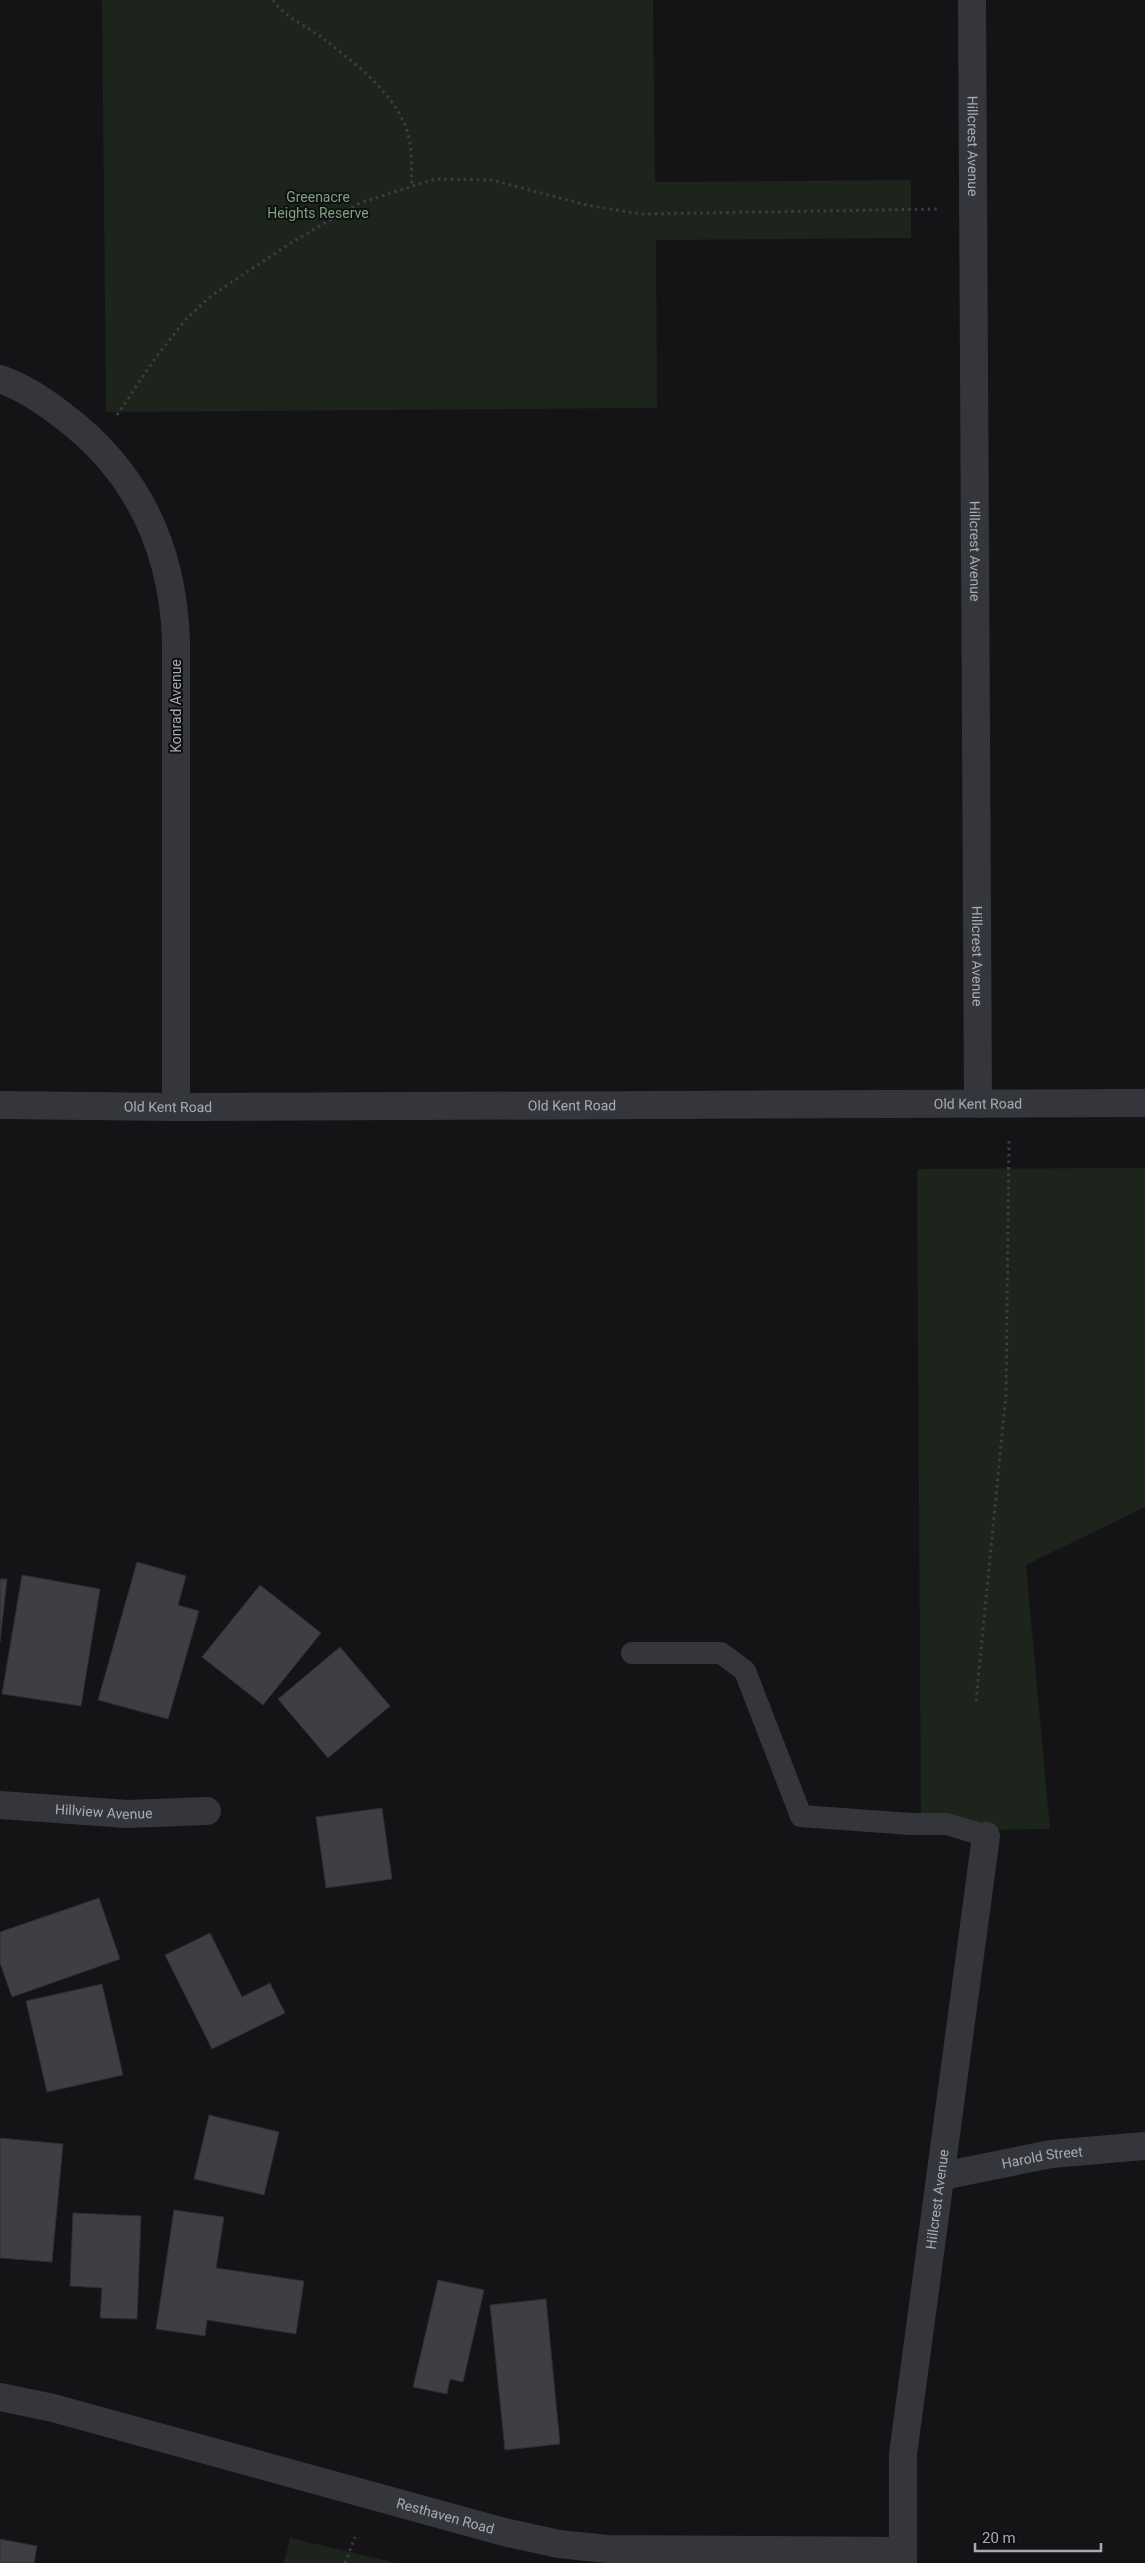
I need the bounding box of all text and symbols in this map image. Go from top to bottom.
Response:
street label: Hillcrest Avenue [965,96,981,196]
park label: Greenacre Heights Reserve [267,189,369,221]
street label: Hillcrest Avenue [967,501,983,601]
street label: Konrad Avenue [168,659,184,753]
street label: Hillcrest Avenue [969,906,985,1006]
street label: Old Kent Road [934,1096,1022,1112]
street label: Old Kent Road [528,1097,616,1114]
street label: Old Kent Road [124,1098,212,1115]
street label: Hillview Avenue [54,1801,153,1822]
street label: Harold Street [1000,2143,1084,2172]
street label: Hillcrest Avenue [923,2148,952,2250]
street label: Resthaven Road [395,2495,496,2537]
scale bar [975,2520,1101,2552]
text: 20 m [982,2529,1016,2547]

